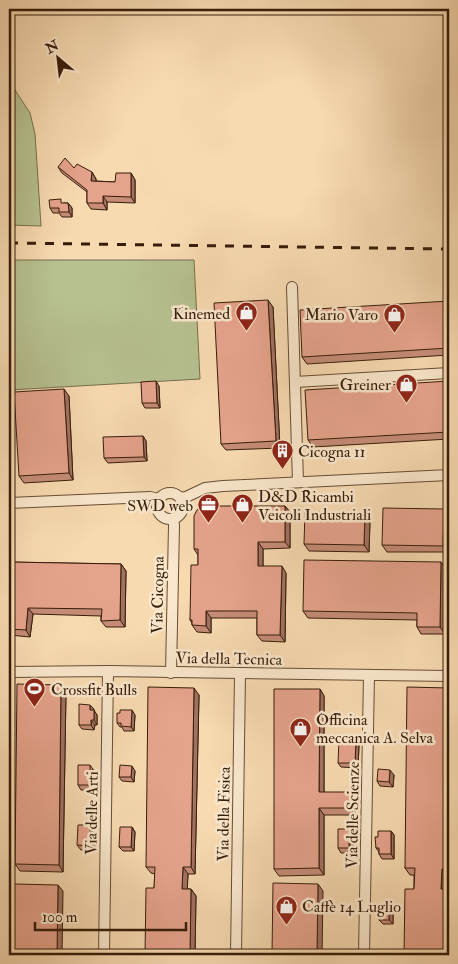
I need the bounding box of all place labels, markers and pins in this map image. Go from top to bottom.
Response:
shop icon: Kinemed [234,301,258,332]
shop icon: Mario Varo [382,302,406,333]
place label: Kinemed [173,304,230,324]
place label: Mario Varo [305,305,378,325]
shop icon: Greiner [395,372,419,403]
place label: Greiner [340,375,391,395]
building icon: Cicogna 11 [270,439,294,470]
place label: Cicogna 11 [298,442,365,462]
place label: D&D Ricambi Veicoli Industriali [258,487,371,525]
office icon: SWD web [197,493,221,524]
shop icon: D&D Ricambi Veicoli Industriali [230,493,254,524]
place label: SWD web [127,496,193,516]
sports icon: Crossfit Bulls [23,677,47,708]
place label: Crossfit Bulls [51,680,137,700]
place label: Officina meccanica A. Selva [316,710,433,748]
shop icon: Officina meccanica A. Selva [288,716,312,747]
shop icon: Caffè 14 Luglio [274,894,298,925]
place label: Caffè 14 Luglio [302,897,401,917]

